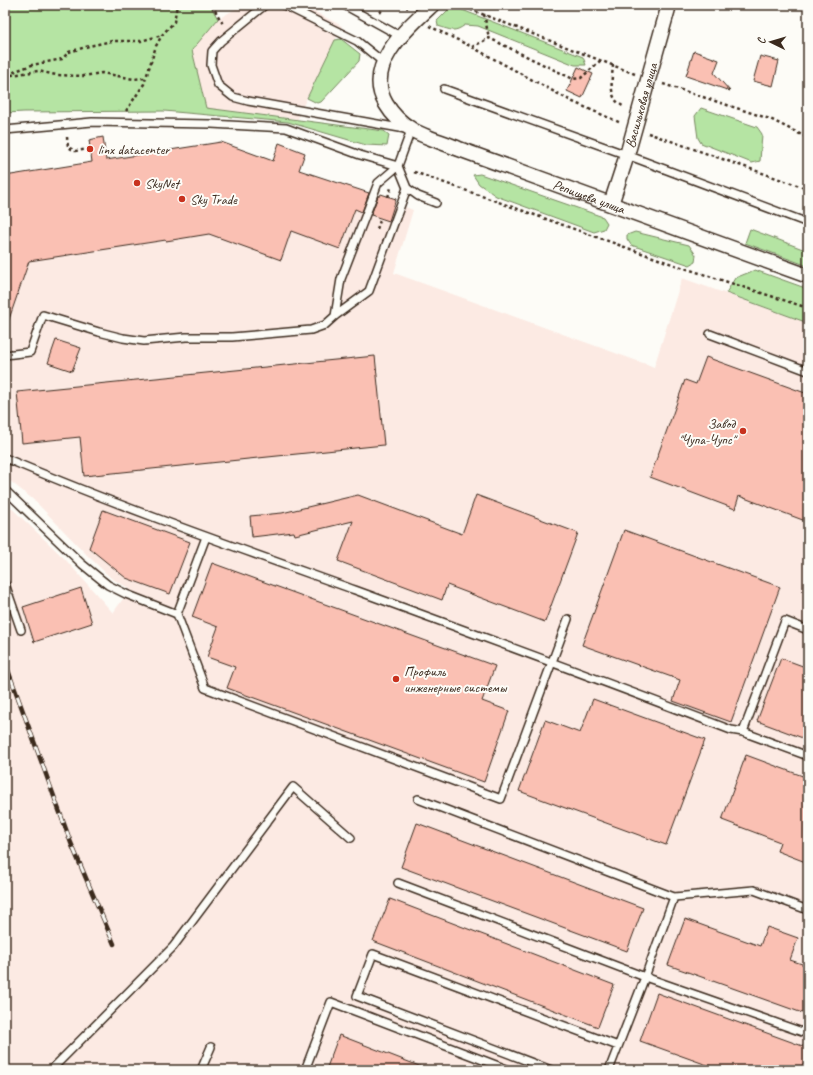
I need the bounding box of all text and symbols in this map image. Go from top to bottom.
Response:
north arrow [751,22,791,62]
text: С [754,36,768,44]
street label: Васильковая улица [621,60,662,150]
place label: linx datacenter [98,141,170,158]
marker: linx datacenter [85,144,95,154]
place label: SkyNet [145,175,181,192]
street label: Репищева улица [551,176,628,218]
marker: SkyNet [132,178,142,188]
place label: Sky Trade [190,191,238,208]
marker: Sky Trade [177,194,187,204]
place label: Завод "Чупа-Чупс" [678,415,738,448]
marker: Завод "Чупа-Чупс" [738,426,748,436]
place label: Профиль инженерные системы [404,663,508,696]
marker: Профиль инженерные системы [391,674,401,684]

